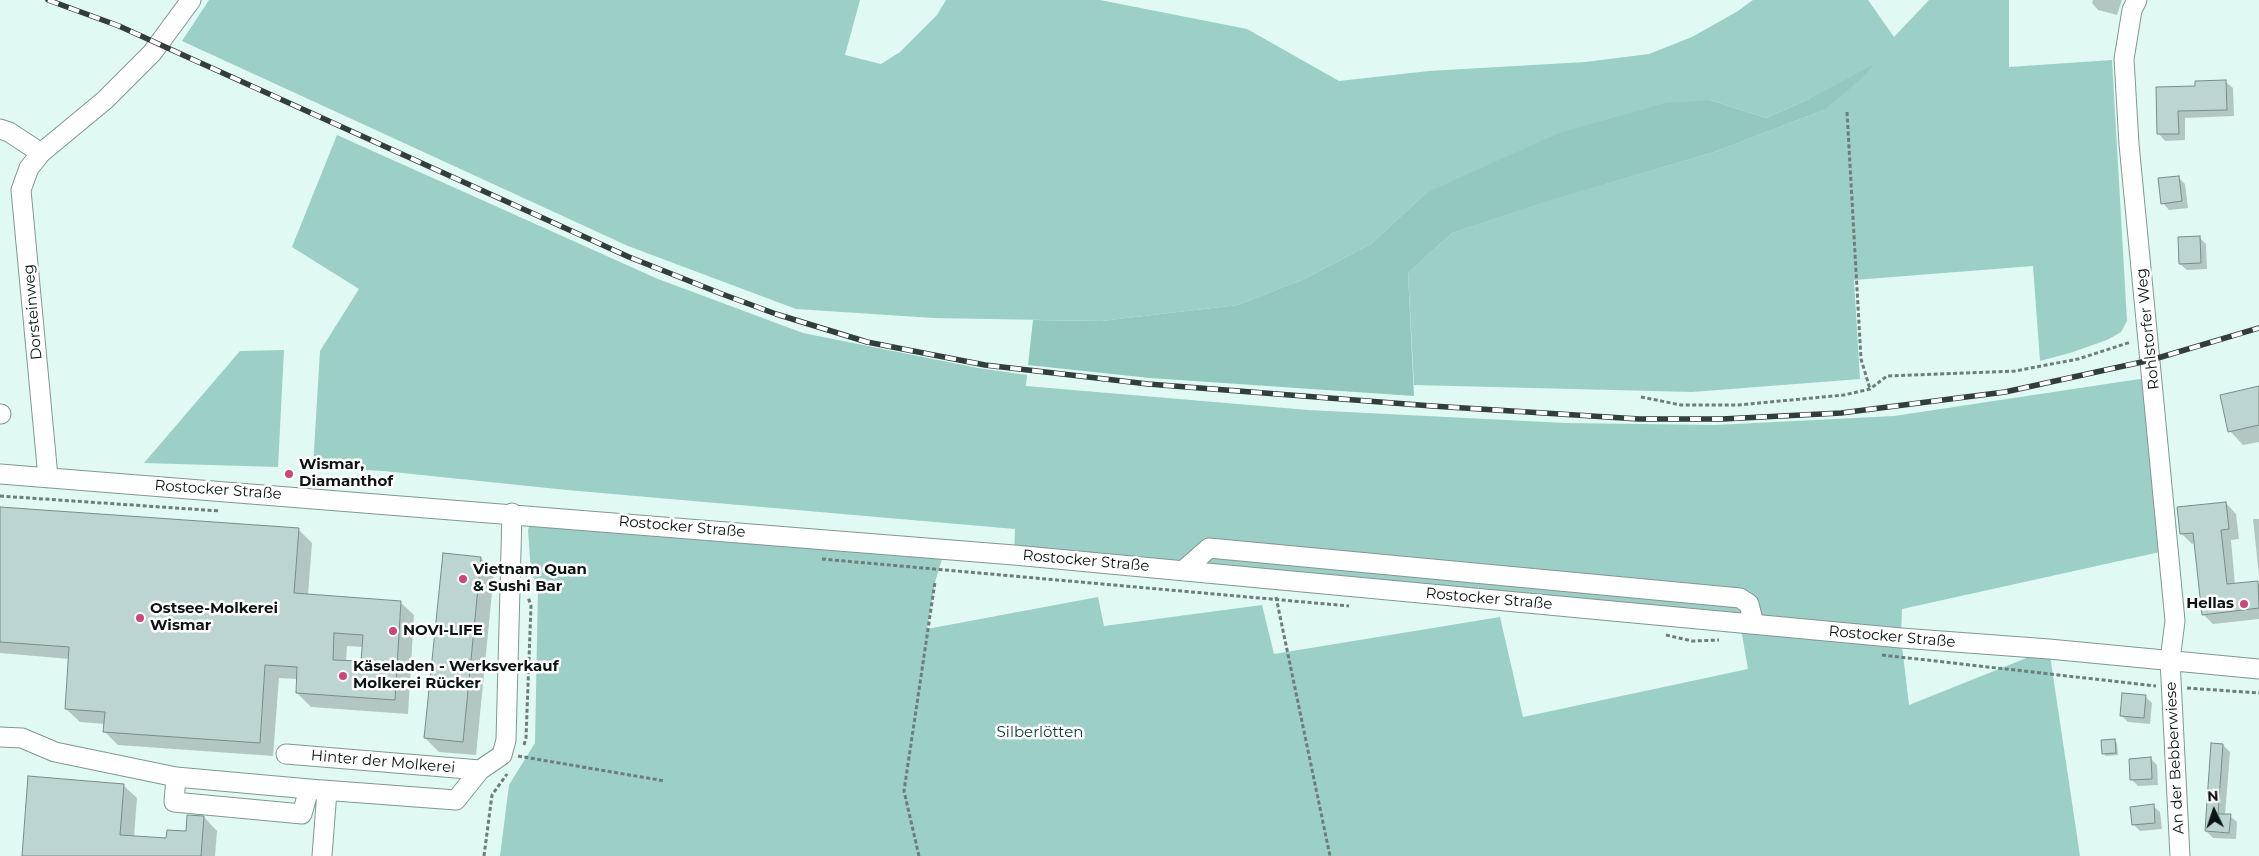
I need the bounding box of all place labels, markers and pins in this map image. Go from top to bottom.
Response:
place label: Wismar, Diamanthof [299,456,393,491]
marker: Wismar, Diamanthof [283,468,295,480]
place label: Vietnam Quan & Sushi Bar [473,561,587,596]
marker: Vietnam Quan & Sushi Bar [457,573,469,585]
place label: Hellas [2186,595,2234,613]
marker: Hellas [2238,598,2250,610]
place label: Ostsee-Molkerei Wismar [150,600,278,635]
marker: Ostsee-Molkerei Wismar [134,612,146,624]
place label: NOVI-LIFE [403,622,483,640]
marker: NOVI-LIFE [387,625,399,637]
place label: Käseladen - Werksverkauf Molkerei Rücker [353,658,558,693]
marker: Käseladen - Werksverkauf Molkerei Rücker [337,670,349,682]

